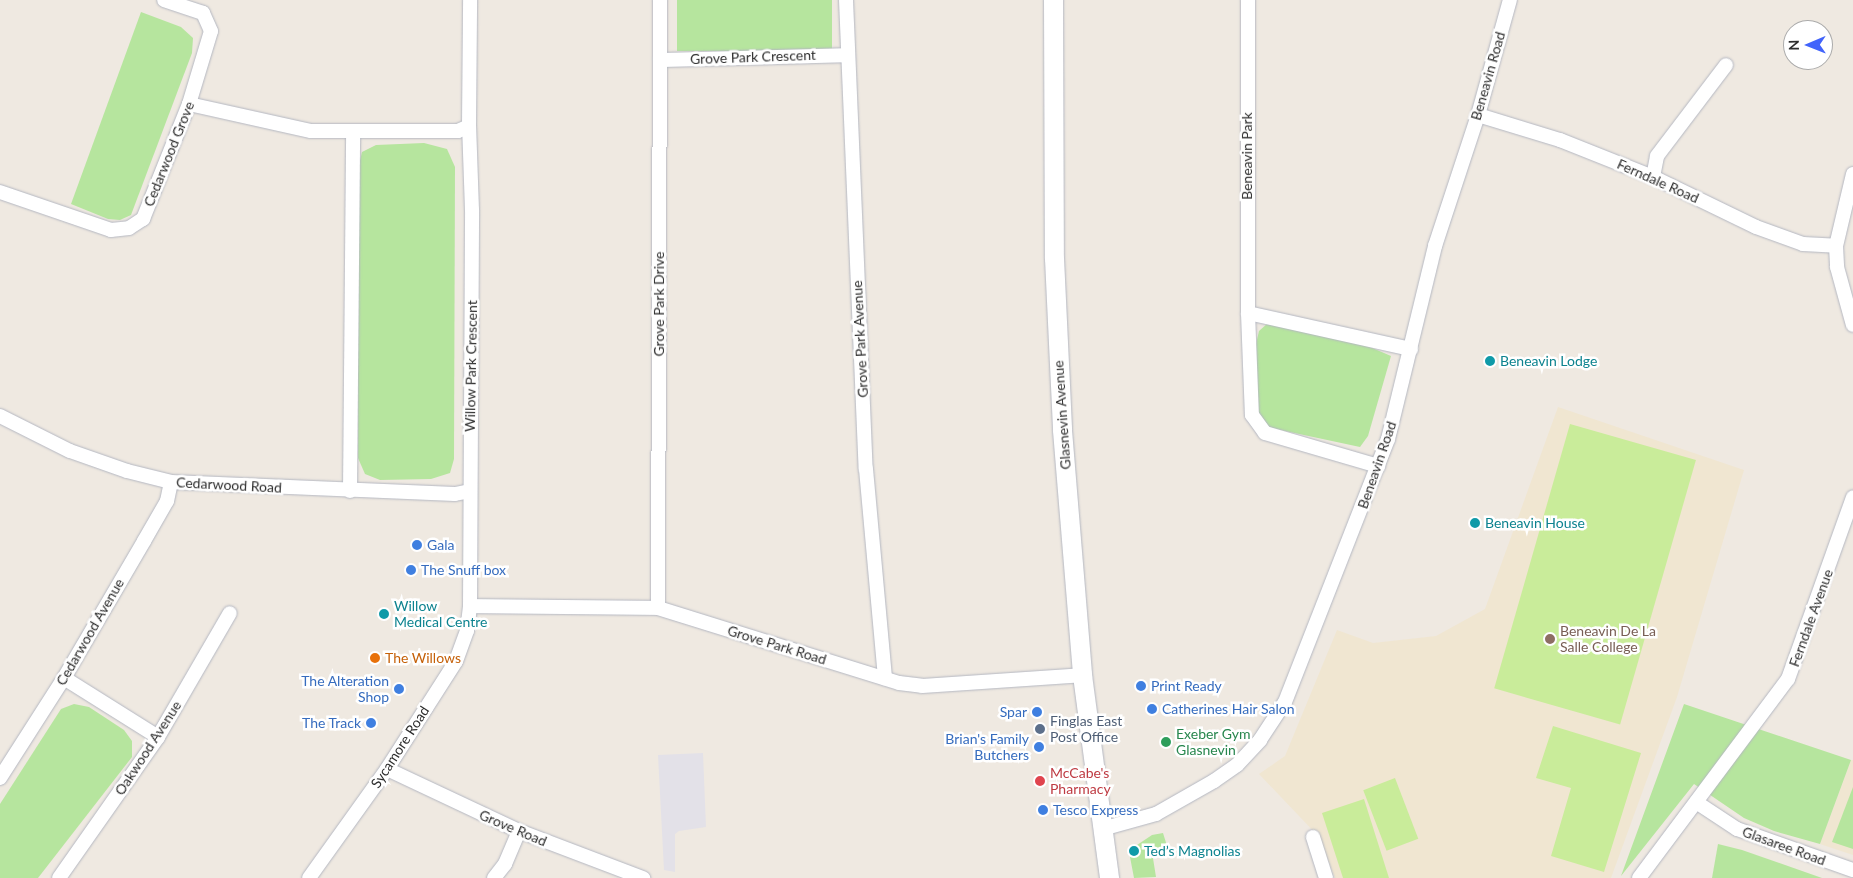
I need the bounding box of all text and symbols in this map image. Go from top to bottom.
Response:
north arrow [1783,20,1833,70]
street label: Beneavin Road [1467,30,1509,122]
text: N [1785,40,1802,51]
street label: Grove Park Crescent [690,46,816,68]
street label: Cedarwood Grove [140,99,198,209]
street label: Beneavin Park [1239,112,1255,200]
street label: Ferndale Road [1615,155,1701,207]
street label: Grove Park Drive [651,252,667,356]
street label: Grove Park Avenue [849,280,871,398]
street label: Willow Park Crescent [461,300,481,432]
place label: Beneavin Lodge [1500,353,1597,369]
marker: Beneavin Lodge [1484,355,1496,367]
street label: Glasnevin Avenue [1050,360,1074,470]
street label: Beneavin Road [1354,419,1400,511]
street label: Cedarwood Road [176,474,282,496]
place label: Beneavin House [1485,515,1585,531]
marker: Beneavin House [1469,517,1481,529]
place label: Gala [427,537,454,553]
marker: Gala [411,539,423,551]
place label: The Snuff box [421,562,506,578]
marker: The Snuff box [405,564,417,576]
street label: Ferndale Avenue [1785,567,1837,669]
street label: Cedarwood Avenue [52,575,128,689]
place label: Willow Medical Centre [394,598,487,630]
marker: Willow Medical Centre [378,608,390,620]
street label: Grove Park Road [725,622,829,668]
place label: Beneavin De La Salle College [1560,623,1656,656]
marker: Beneavin De La Salle College [1544,633,1556,645]
place label: The Willows [385,650,461,666]
marker: The Willows [369,652,381,664]
place label: The Alteration Shop [301,673,389,706]
place label: Print Ready [1151,678,1222,694]
marker: Print Ready [1135,680,1147,692]
marker: The Alteration Shop [393,683,405,695]
street label: Oakwood Avenue [111,697,185,799]
place label: Catherines Hair Salon [1162,701,1295,717]
street label: Sycamore Road [367,703,433,791]
marker: Catherines Hair Salon [1146,703,1158,715]
place label: Spar [1000,704,1027,720]
marker: Spar [1031,706,1043,718]
place label: Finglas East Post Office [1050,713,1122,746]
place label: The Track [302,715,361,731]
marker: The Track [365,717,377,729]
marker: Finglas East Post Office [1034,723,1046,735]
place label: Exeber Gym Glasnevin [1176,726,1251,759]
place label: Brian's Family Butchers [945,731,1029,764]
marker: Exeber Gym Glasnevin [1160,736,1172,748]
marker: Brian's Family Butchers [1033,741,1045,753]
place label: McCabe's Pharmacy [1050,765,1111,798]
marker: McCabe's Pharmacy [1034,775,1046,787]
place label: Tesco Express [1053,802,1138,818]
marker: Tesco Express [1037,804,1049,816]
street label: Grove Road [477,806,549,850]
street label: Glasaree Road [1740,823,1828,869]
place label: Ted’s Magnolias [1144,843,1241,859]
marker: Ted’s Magnolias [1128,845,1140,857]

